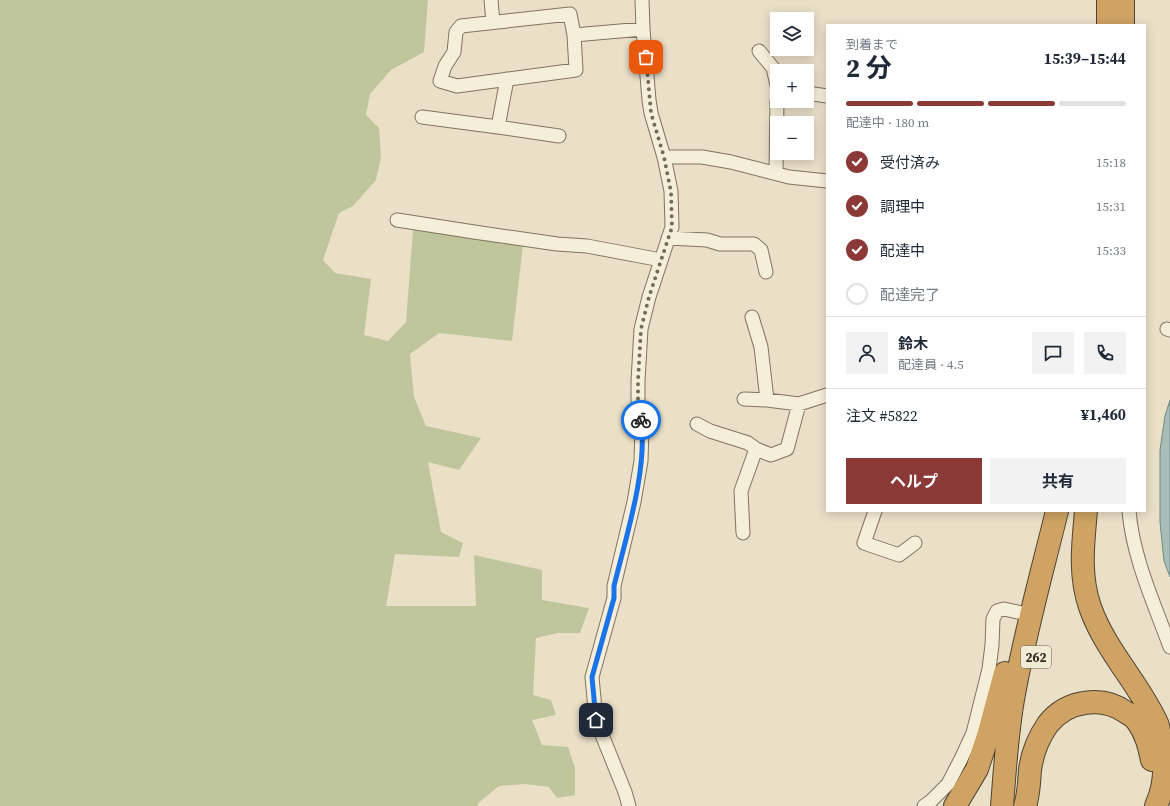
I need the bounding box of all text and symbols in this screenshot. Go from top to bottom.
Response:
map controls [770,12,814,160]
button: layers [770,12,814,56]
text: 到着まで [846,36,898,53]
pin [629,40,663,74]
icon: bag [635,46,657,68]
text: 15:39–15:44 [1044,48,1126,69]
text: 2 分 [846,50,892,86]
button: + [770,64,814,108]
text: 配達中 · 180 m [846,114,929,131]
button: − [770,116,814,160]
icon: check [846,151,868,173]
text: 受付済み [880,152,940,173]
text: 15:18 [1096,154,1126,171]
icon: check [846,195,868,217]
text: 調理中 [880,196,925,217]
text: 15:31 [1096,198,1126,215]
icon: check [846,239,868,261]
text: 配達中 [880,240,925,261]
text: 15:33 [1096,242,1126,259]
text: 配達完了 [880,284,940,305]
button: person [846,332,888,374]
button: chat [1032,332,1074,374]
button: phone [1084,332,1126,374]
text: 鈴木 [898,333,928,354]
text: 配達員 · 4.5 [898,356,964,373]
courier [621,400,661,440]
text: ¥1,460 [1081,404,1126,425]
text: 注文 #5822 [846,405,917,426]
icon: bike [630,409,652,431]
button: ヘルプ [846,458,982,504]
button: 共有 [990,458,1126,504]
road number: 262 [1021,646,1051,668]
pin [579,703,613,737]
icon: home [585,709,607,731]

